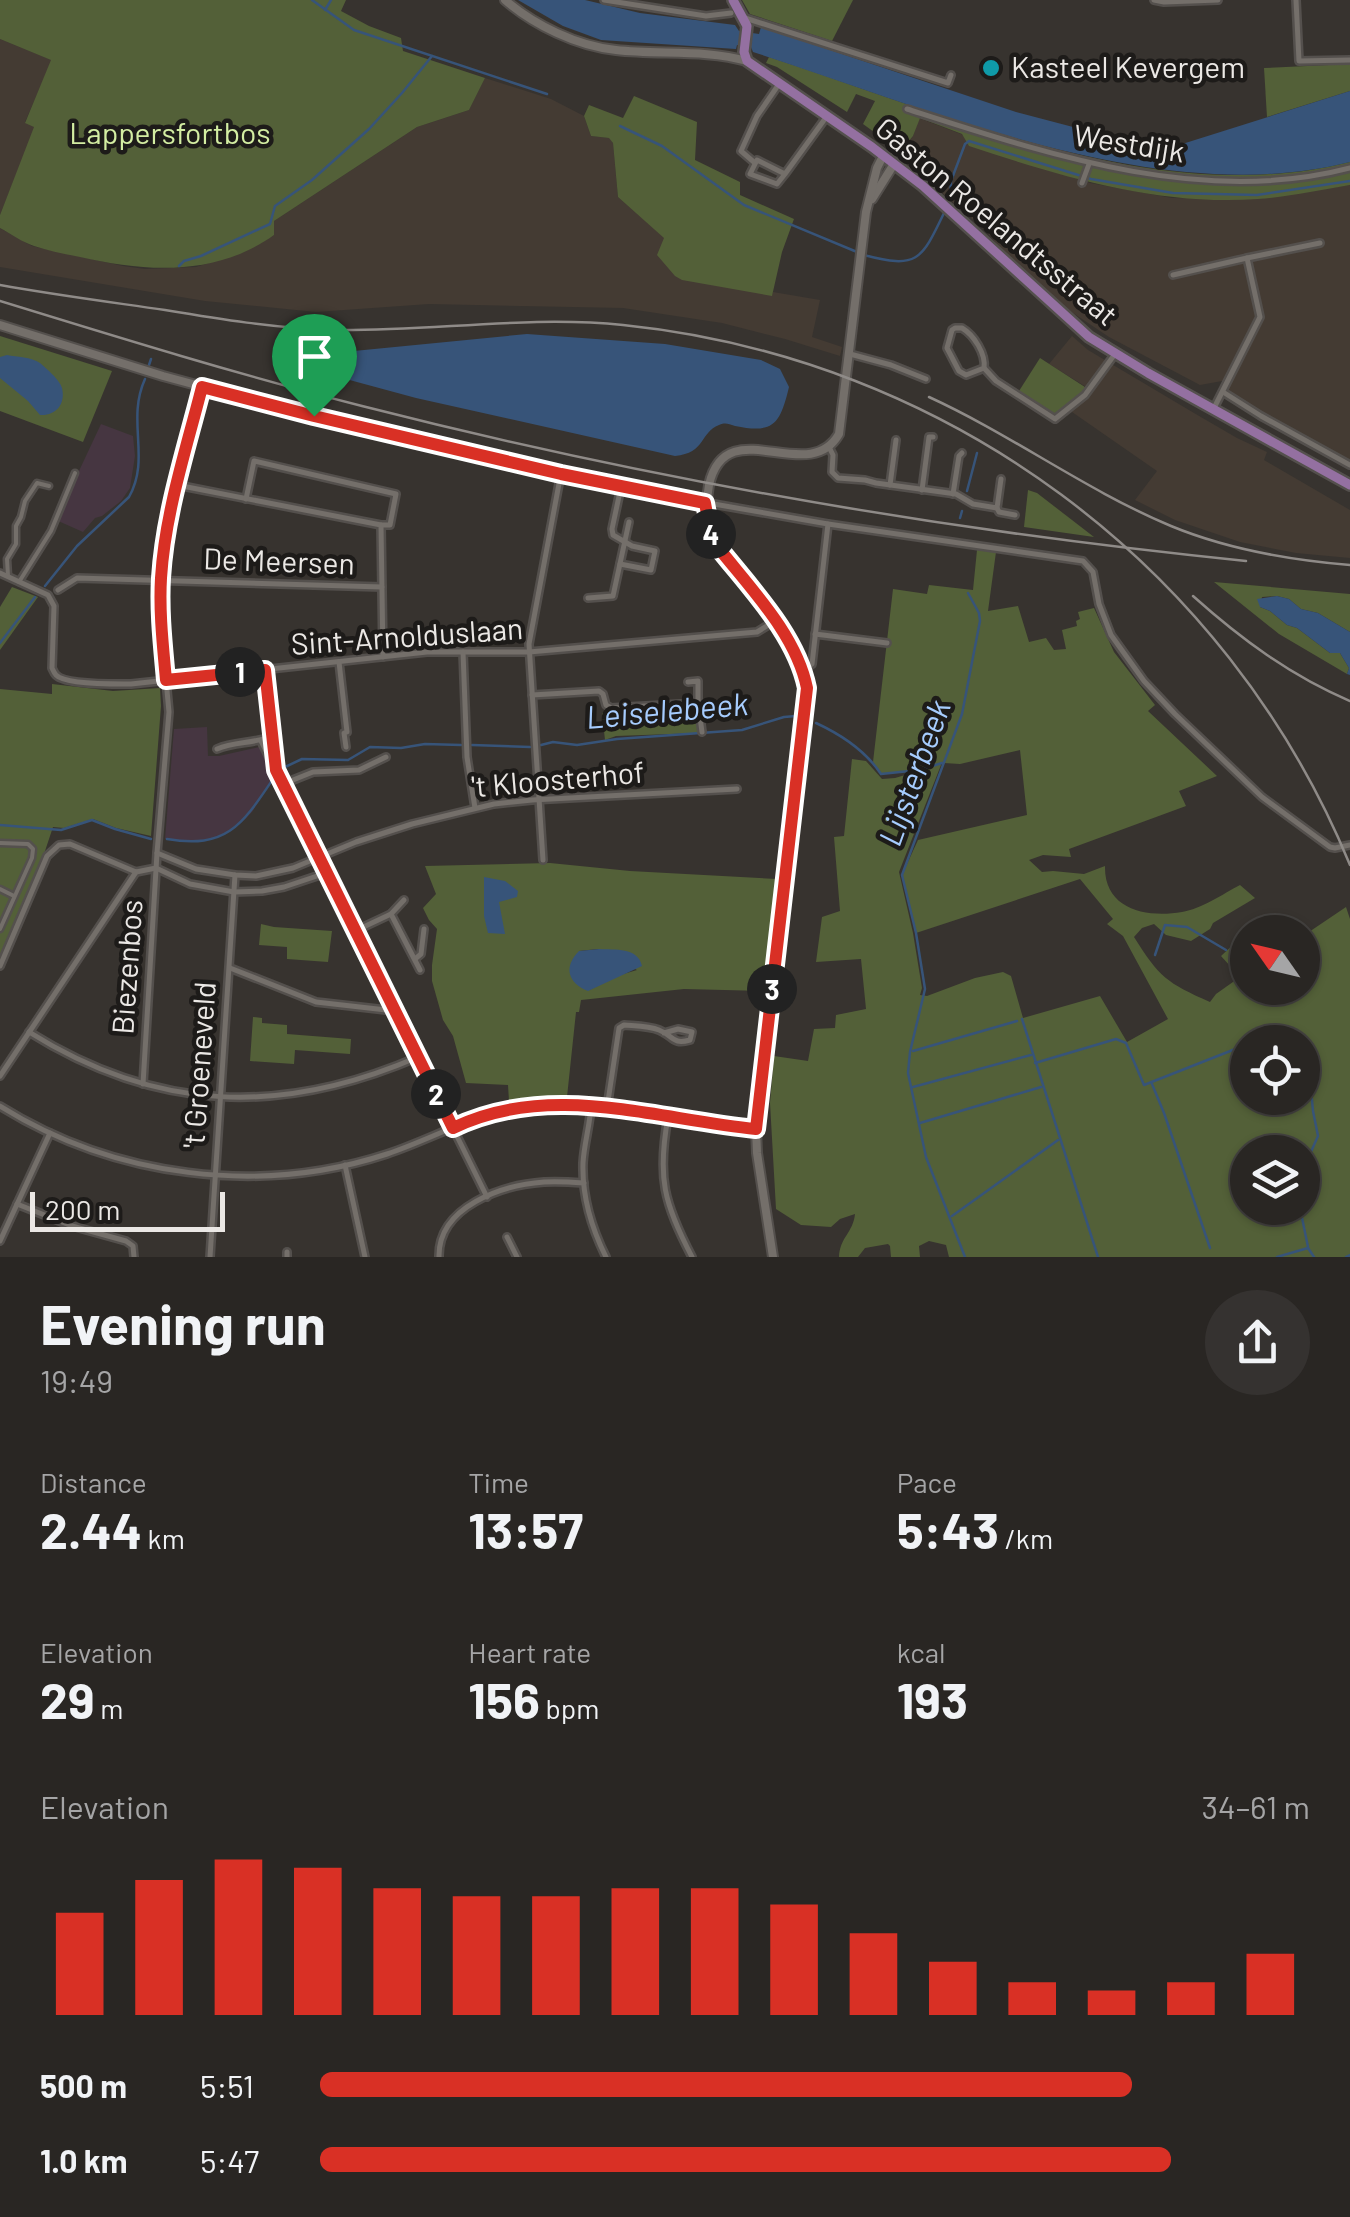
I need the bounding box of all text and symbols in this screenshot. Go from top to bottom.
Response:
place label: Kasteel Kevergem [1011,48,1245,84]
marker: Kasteel Kevergem [980,57,1002,79]
street label: Gaston Roelandtsstraat [869,109,1126,332]
park label: Lappersfortbos [69,114,271,150]
street label: Westdijk [1071,115,1187,169]
pin [272,314,357,417]
icon: arrive [287,329,342,384]
pin: 4 [686,509,736,559]
text: 4 [703,517,719,551]
street label: De Meersen [203,539,355,581]
street label: Sint-Arnolduslaan [290,609,524,661]
pin: 1 [215,647,265,697]
text: 1 [235,655,245,689]
water label: Leiselebeek [584,683,750,735]
water label: Lijsterbeek [869,694,957,850]
street label: 't Kloosterhof [470,753,646,803]
street label: Biezenbos [103,898,149,1035]
north arrow [1230,915,1320,1005]
map controls [1230,915,1320,1225]
pin: 3 [747,964,797,1014]
text: 3 [764,972,780,1006]
street label: 't Groeneveld [174,980,222,1149]
button: locate [1230,1025,1320,1115]
pin: 2 [411,1069,461,1119]
text: 2 [428,1077,444,1111]
button: layers [1230,1135,1320,1225]
scale bar [30,1187,225,1232]
text: 200 m [45,1192,120,1226]
text: Evening run [40,1290,326,1356]
button: share [1205,1290,1310,1395]
text: 19:49 [40,1361,113,1399]
text: Distance [40,1465,147,1499]
text: Time [468,1465,529,1499]
text: Pace [897,1465,957,1499]
text: 2.44 [40,1499,142,1559]
text: 13:57 [468,1499,583,1559]
text: 5:43 [897,1499,999,1559]
text: km [142,1521,185,1555]
text: /km [999,1521,1053,1555]
text: Elevation [40,1635,153,1669]
text: Heart rate [468,1635,591,1669]
text: kcal [897,1635,945,1669]
text: 29 [40,1669,95,1729]
text: 156 [468,1669,540,1729]
text: 193 [897,1669,968,1729]
text: m [95,1691,123,1725]
text: bpm [540,1691,599,1725]
text: Elevation [40,1787,169,1825]
text: 34–61 m [1202,1787,1310,1825]
text: 500 m [40,2066,127,2104]
text: 5:51 [200,2066,254,2104]
text: 1.0 km [40,2141,128,2179]
text: 5:47 [200,2141,259,2179]

